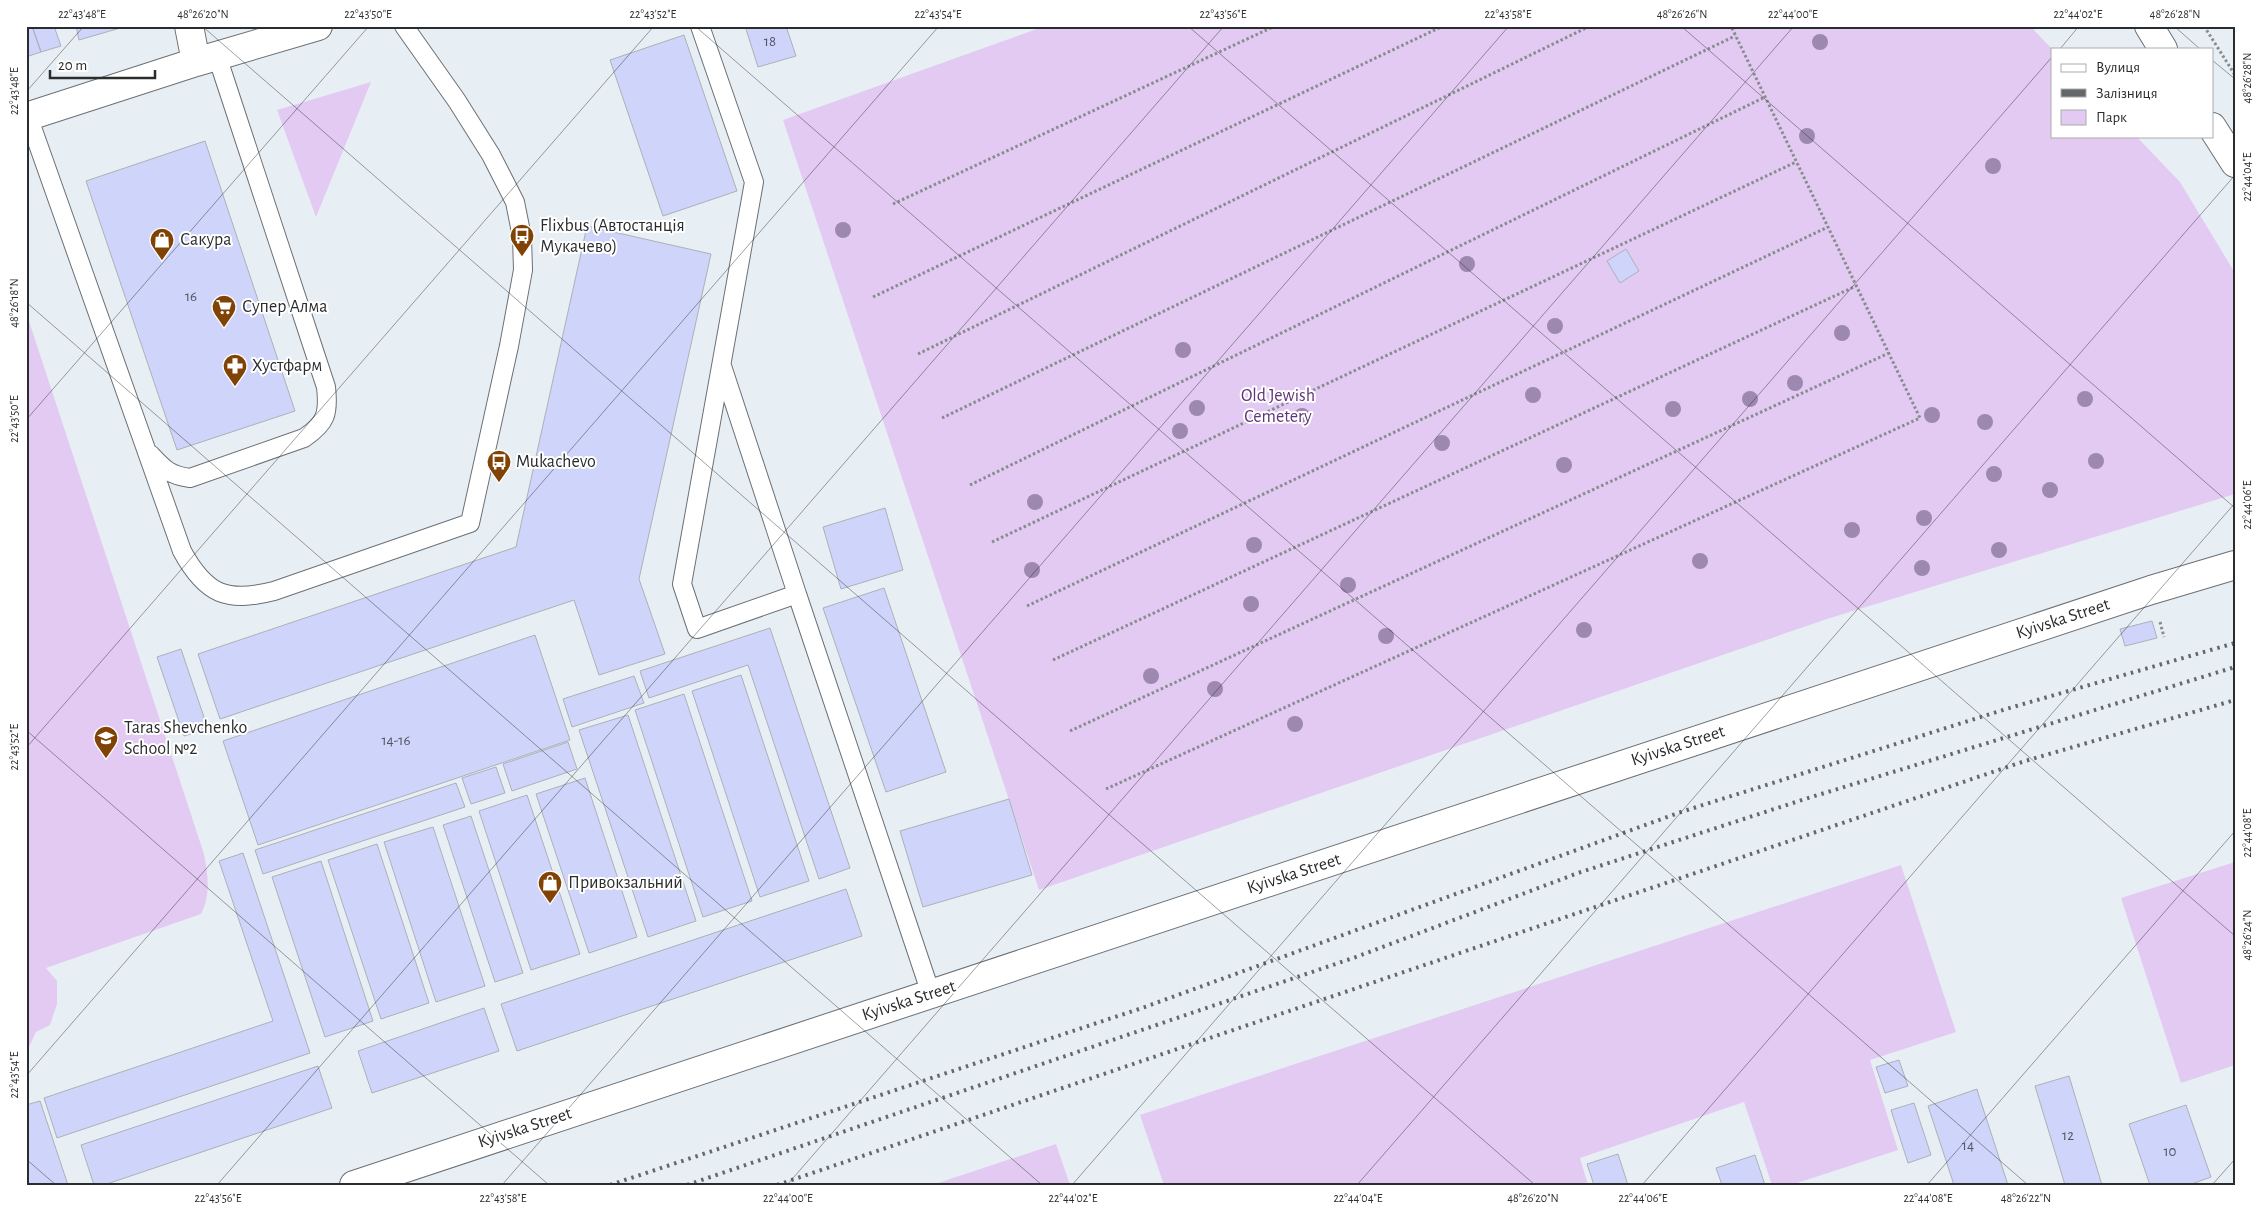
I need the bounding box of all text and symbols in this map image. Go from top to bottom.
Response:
text: 22°43'48"E [58,8,106,20]
text: 48°26'20"N [177,8,229,20]
text: 22°43'50"E [344,8,392,20]
text: 22°43'52"E [630,8,677,20]
text: 22°43'54"E [914,8,962,20]
text: 22°43'56"E [1200,8,1247,20]
text: 22°43'58"E [1485,8,1532,20]
text: 48°26'26"N [1657,8,1707,20]
text: 22°44'00"E [1768,8,1818,20]
text: 22°44'02"E [2054,8,2103,20]
text: 48°26'28"N [2150,8,2200,20]
house number: 18 [764,34,776,49]
scale bar [50,48,155,80]
legend [2051,48,2214,138]
text: 48°26'28"N [2241,53,2253,103]
text: 20 m [58,58,87,73]
text: Вулиця [2096,60,2140,75]
text: 22°43'48"E [8,67,20,115]
text: Залізниця [2096,86,2157,101]
text: Парк [2096,110,2127,125]
text: 22°44'04"E [2241,152,2253,202]
place label: Flixbus (Автостанція Мукачево) [540,217,685,256]
bus stop icon: Flixbus (Автостанція Мукачево) [509,223,535,257]
shop icon: Сакура [149,227,175,261]
place label: Сакура [180,231,231,249]
text: 48°26'18"N [8,278,20,328]
house number: 16 [185,289,197,304]
supermarket icon: Супер Алма [211,294,237,328]
place label: Супер Алма [242,298,328,316]
pharmacy icon: Хустфарм [222,353,248,387]
place label: Хустфарм [252,357,322,375]
park label: Old Jewish Cemetery [1241,387,1315,426]
text: 22°43'50"E [8,395,20,443]
bus stop icon: Mukachevo [486,449,512,483]
place label: Mukachevo [516,453,596,471]
text: 22°44'06"E [2241,480,2253,530]
street label: Kyivska Street [2014,595,2112,643]
place label: Taras Shevchenko School №2 [124,719,247,758]
street label: Kyivska Street [1629,722,1727,770]
text: 22°43'52"E [8,723,20,770]
school or university icon: Taras Shevchenko School №2 [93,725,119,759]
house number: 14-16 [381,733,411,748]
text: 22°44'08"E [2241,808,2253,858]
street label: Kyivska Street [1245,850,1343,898]
shop icon: Привокзальний [537,870,563,904]
place label: Привокзальний [568,874,683,892]
text: 48°26'24"N [2241,910,2253,960]
street label: Kyivska Street [860,977,958,1025]
text: 22°43'54"E [8,1051,20,1099]
street label: Kyivska Street [476,1104,574,1152]
house number: 12 [2062,1128,2074,1143]
house number: 14 [1962,1138,1974,1153]
house number: 10 [2163,1144,2177,1159]
text: 22°43'56"E [195,1192,242,1204]
text: 22°43'58"E [480,1192,527,1204]
text: 22°44'00"E [763,1192,813,1204]
text: 22°44'02"E [1049,1192,1098,1204]
text: 22°44'04"E [1333,1192,1383,1204]
text: 48°26'20"N [1507,1192,1559,1204]
text: 22°44'06"E [1618,1192,1668,1204]
text: 22°44'08"E [1903,1192,1953,1204]
text: 48°26'22"N [2001,1192,2051,1204]

